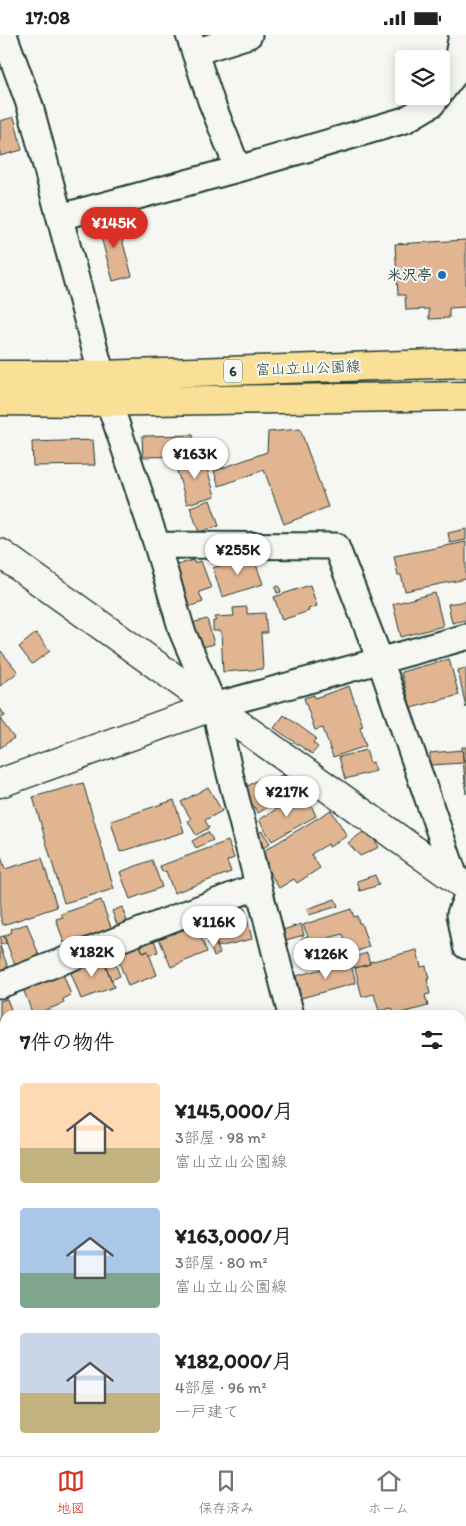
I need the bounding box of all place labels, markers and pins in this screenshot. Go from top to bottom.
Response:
pin: ¥145K [79,207,149,249]
place label: 米沢亭 [387,266,432,284]
marker: 米沢亭 [436,269,448,281]
pin: ¥163K [160,437,230,480]
pin: ¥255K [203,533,273,576]
pin: ¥217K [252,775,322,818]
pin: ¥116K [179,905,249,948]
pin: ¥182K [57,935,127,978]
pin: ¥126K [291,937,361,980]

